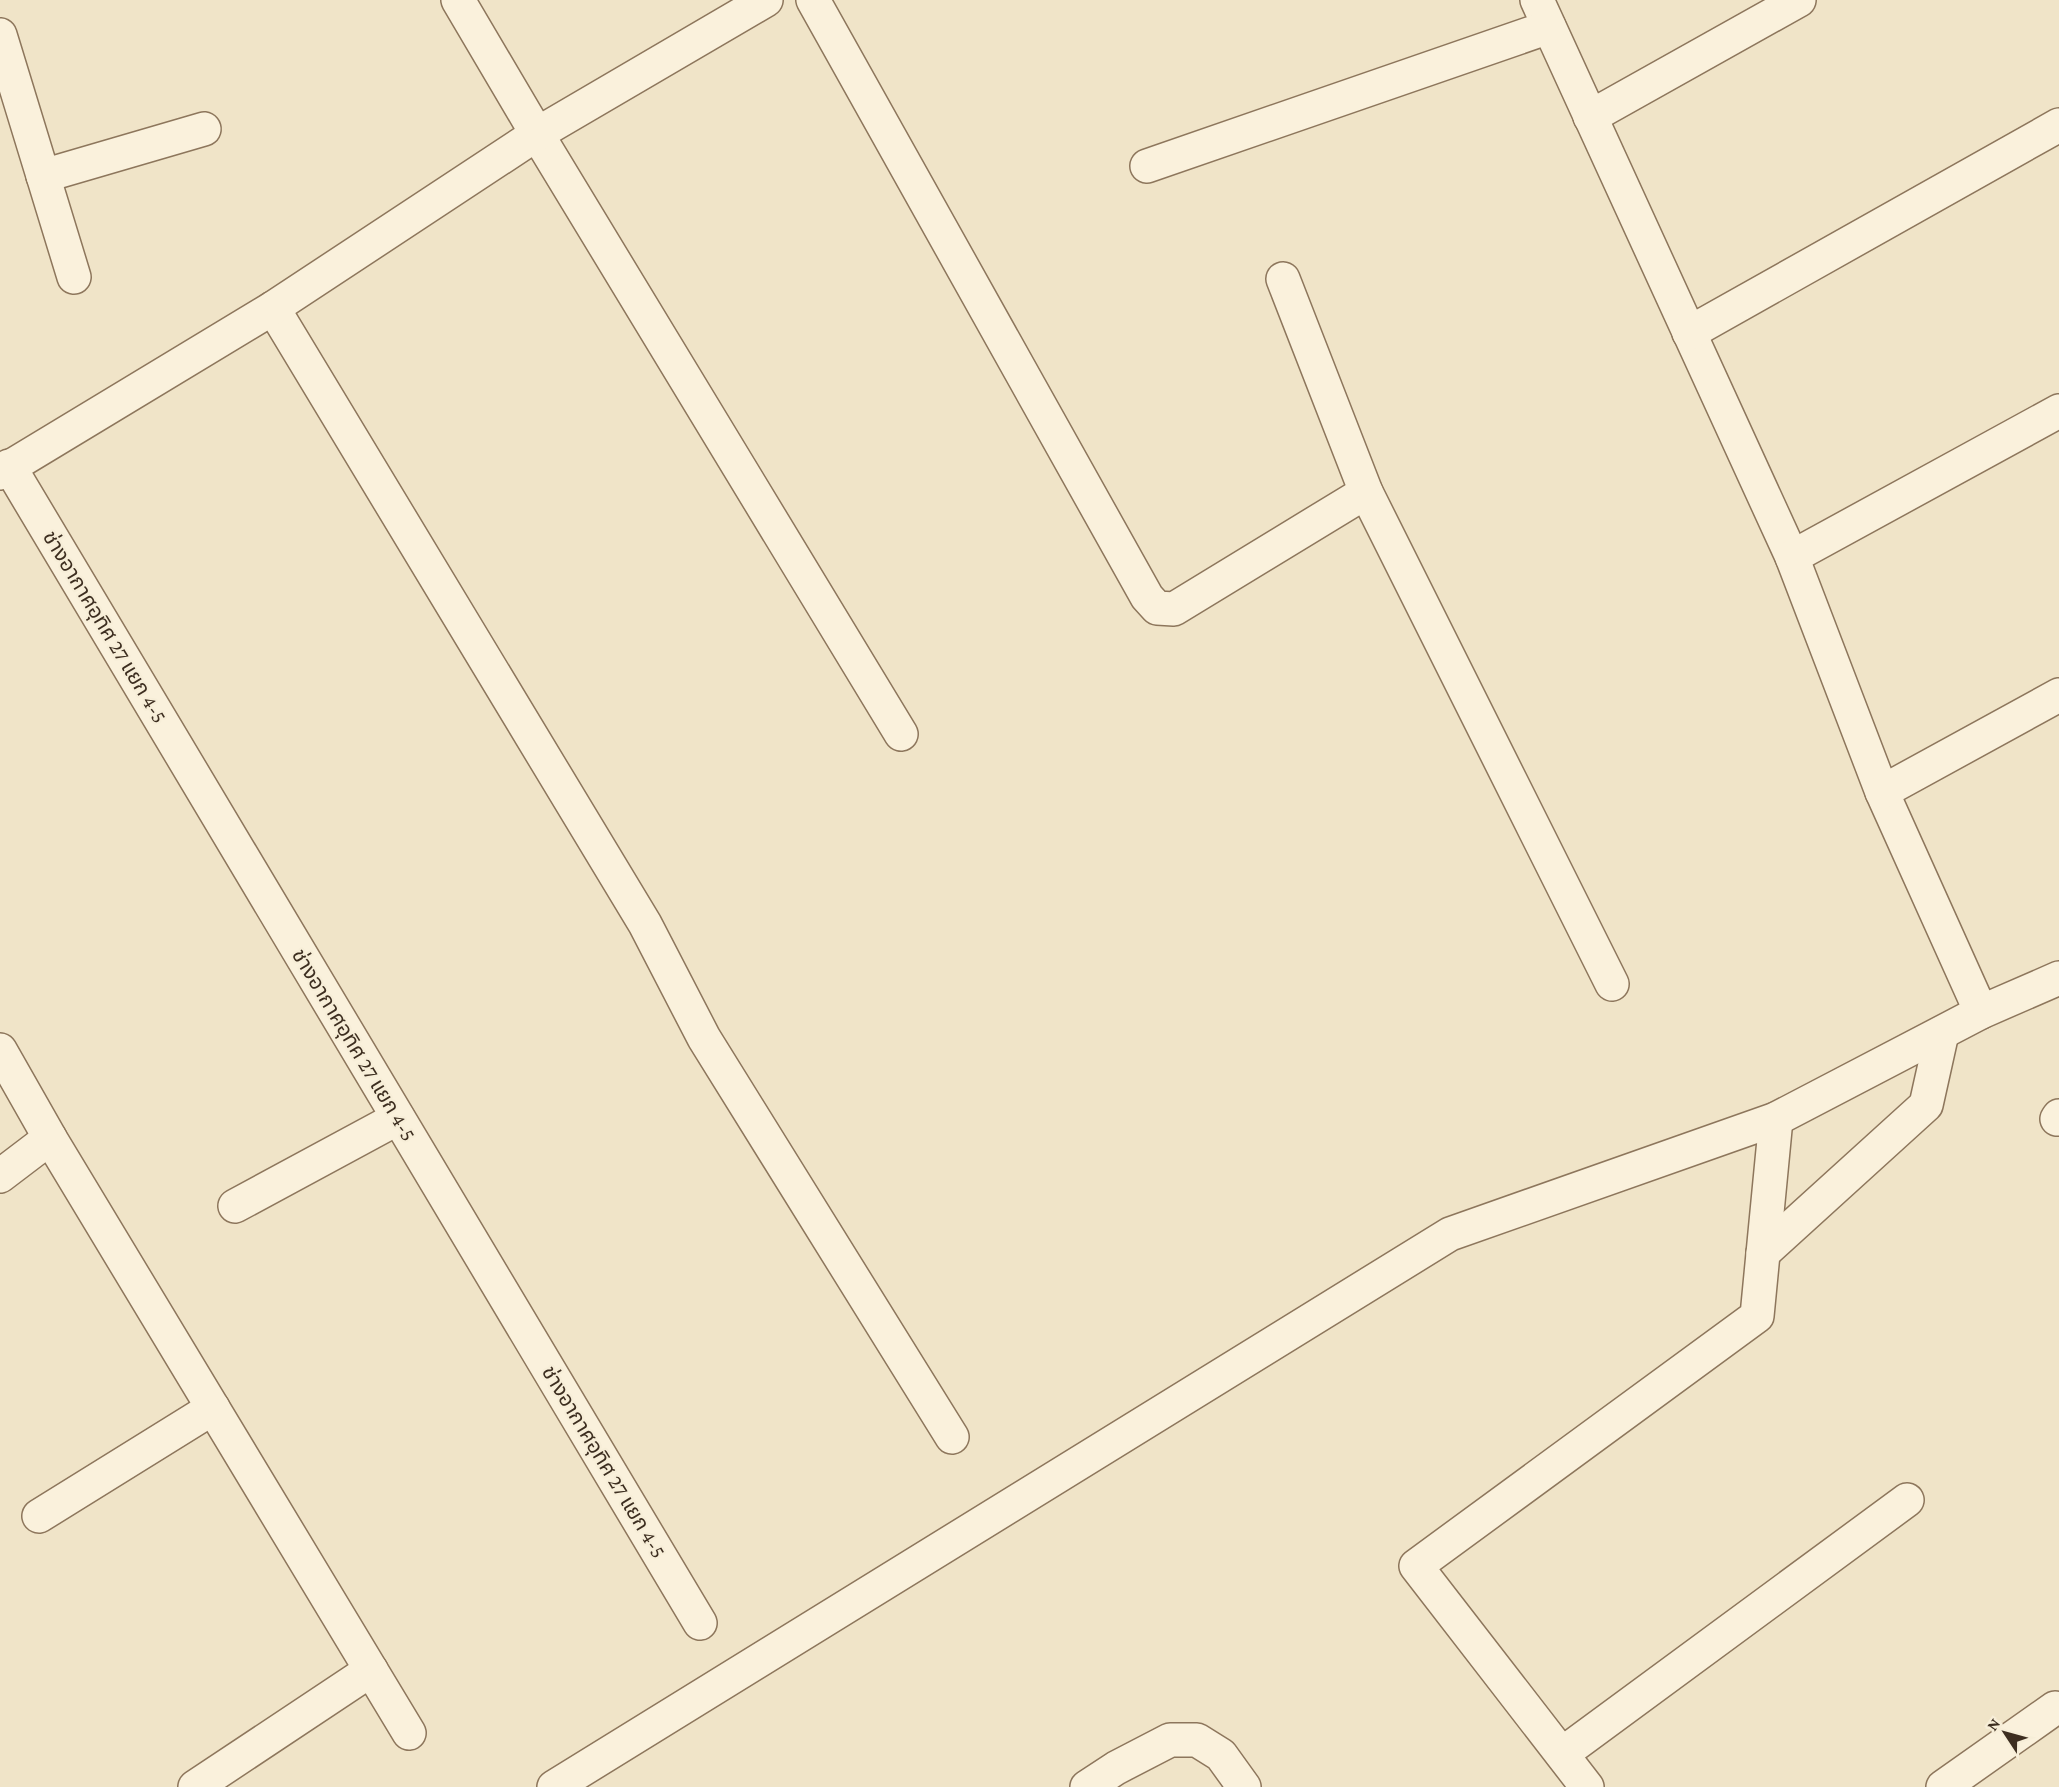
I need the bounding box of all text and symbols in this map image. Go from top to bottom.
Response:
street label: ช่างอากาศอุทิศ 27 แยก 4-5 [37,527,172,728]
street label: ช่างอากาศอุทิศ 27 แยก 4-5 [286,945,421,1146]
street label: ช่างอากาศอุทิศ 27 แยก 4-5 [536,1362,671,1563]
north arrow [1975,1703,2035,1763]
text: N [1983,1715,2003,1734]

